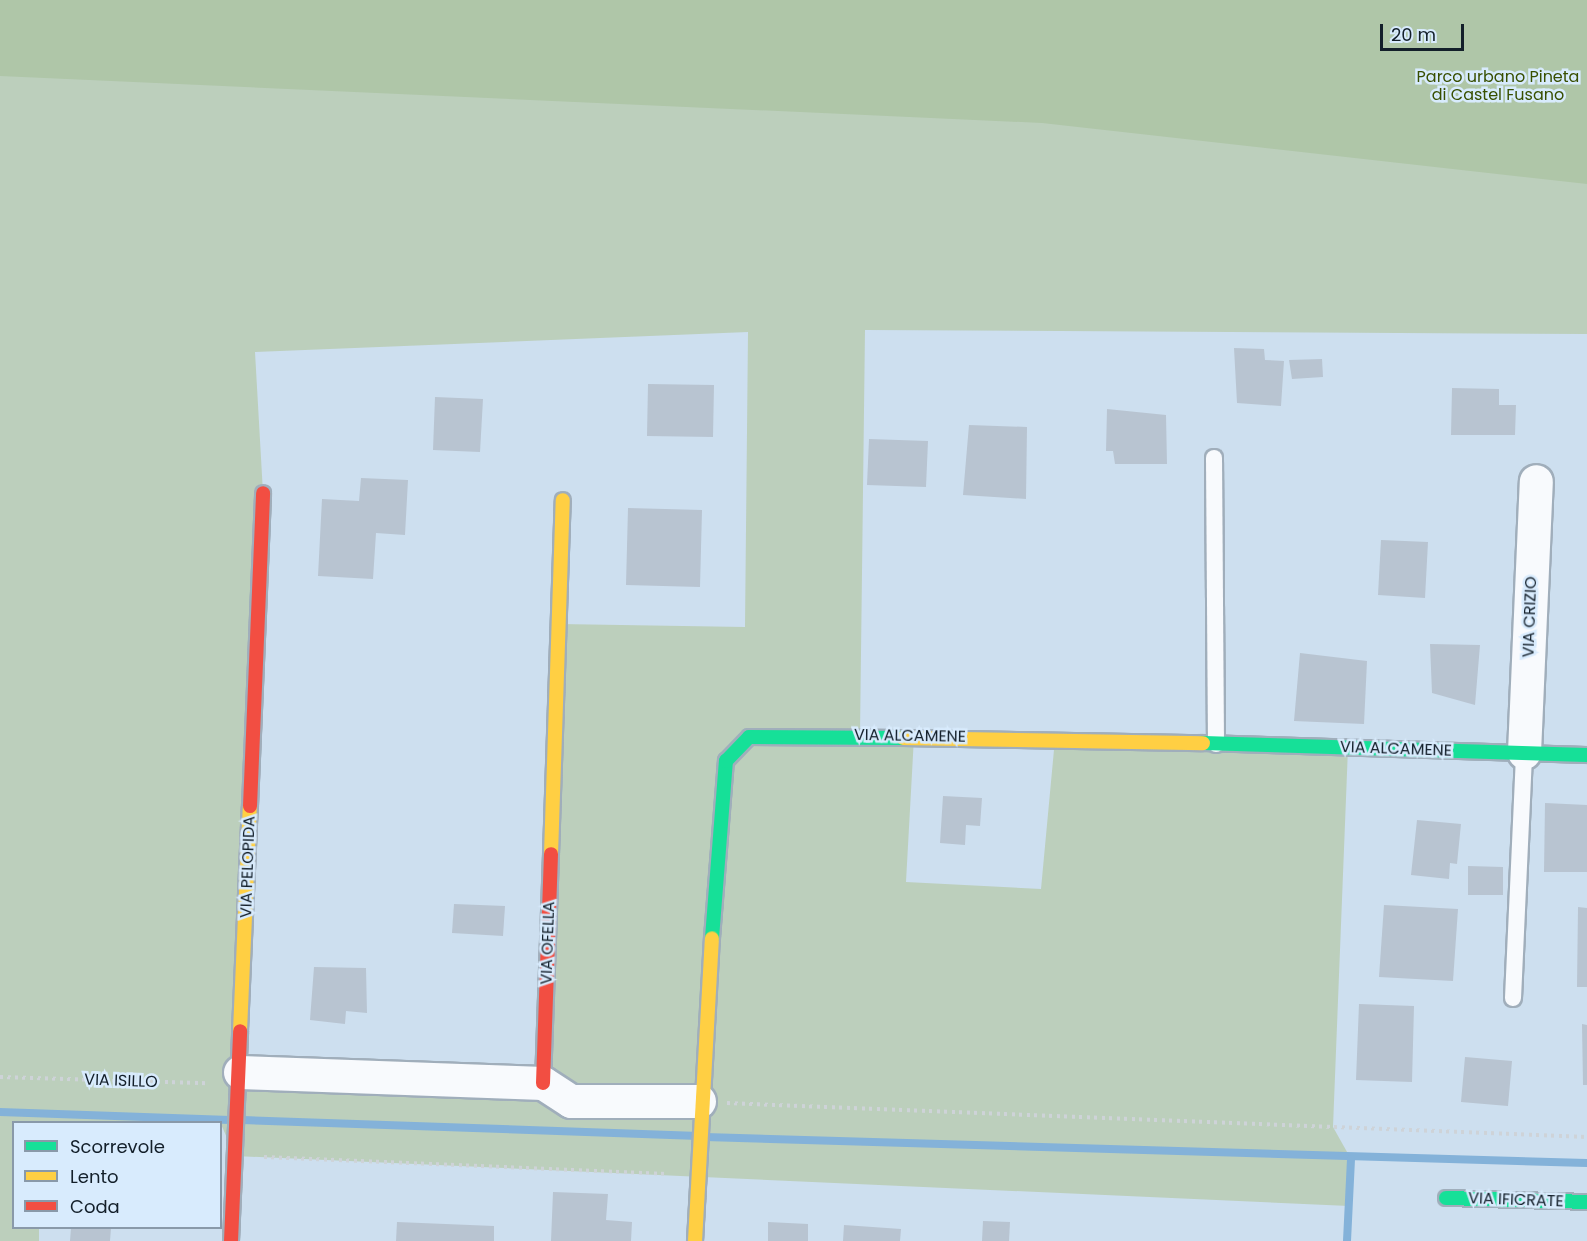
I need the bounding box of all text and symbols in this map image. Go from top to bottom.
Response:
scale bar [1383,12,1467,50]
text: 20 m [1391,22,1436,47]
park label: Parco urbano Pineta di Castel Fusano [1417,67,1579,105]
street label: VIA CRIZIO [1519,576,1541,658]
street label: VIA ALCAMENE [854,725,966,747]
street label: VIA ALCAMENE [1340,737,1452,761]
street label: VIA PELOPIDA [237,816,259,918]
street label: VIA OFELLA [537,901,559,985]
street label: VIA ISILLO [84,1070,158,1092]
legend [12,1121,222,1229]
text: Scorrevole [70,1134,165,1159]
text: Lento [70,1164,119,1189]
street label: VIA IFICRATE [1468,1189,1564,1211]
text: Coda [70,1194,120,1219]

